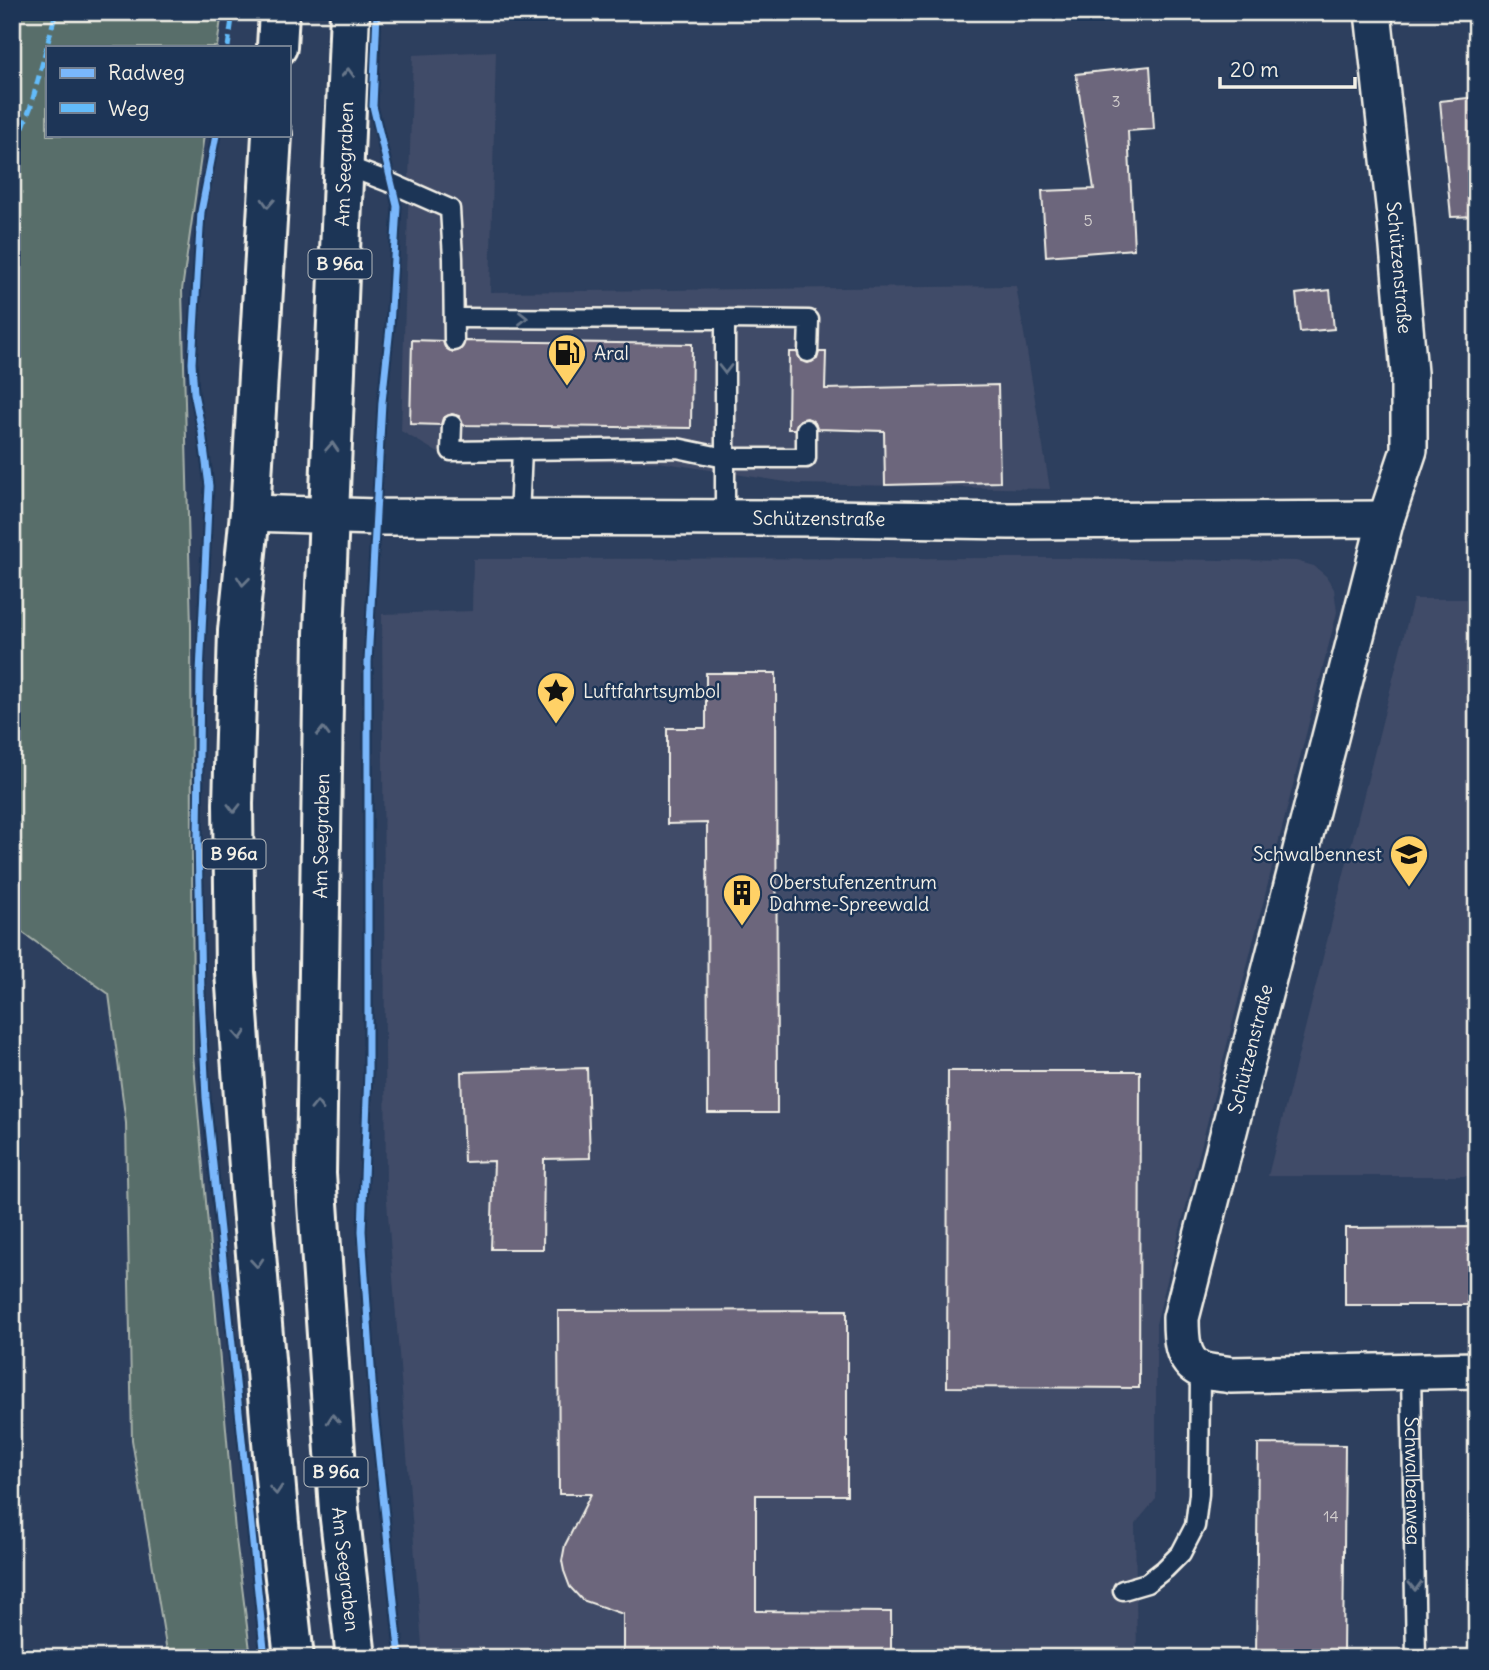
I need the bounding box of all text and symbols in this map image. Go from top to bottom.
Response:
legend [46,46,290,136]
scale bar [1220,46,1354,90]
text: 20 m [1230,56,1279,83]
text: Radweg [108,59,185,86]
one-way arrow [340,67,355,78]
house number: 3 [1111,91,1121,111]
text: Weg [108,95,149,122]
street label: Am Seegraben [330,101,358,227]
one-way arrow [261,198,276,209]
street label: Schützenstraße [1382,200,1418,335]
house number: 5 [1083,210,1093,230]
road number: B 96a [308,250,372,278]
one-way arrow [518,310,528,326]
fuel station icon: Aral [546,332,588,387]
place label: Aral [594,341,629,365]
one-way arrow [717,364,733,375]
one-way arrow [325,442,340,453]
street label: Schützenstraße [753,506,885,531]
one-way arrow [236,575,251,586]
place icon: Luftfahrtsymbol [535,670,577,725]
place label: Luftfahrtsymbol [583,679,720,703]
one-way arrow [315,726,331,736]
street label: Am Seegraben [308,773,334,899]
one-way arrow [226,803,242,813]
school or university icon: Schwalbennest [1388,833,1430,888]
road number: B 96a [202,840,266,868]
place label: Schwalbennest [1253,842,1382,866]
place label: Oberstufenzentrum Dahme-Spreewald [769,870,937,916]
building icon: Oberstufenzentrum Dahme-Spreewald [721,872,763,927]
street label: Schützenstraße [1222,982,1278,1116]
one-way arrow [232,1030,247,1041]
one-way arrow [309,1100,325,1111]
one-way arrow [249,1258,264,1269]
one-way arrow [326,1413,341,1424]
street label: Schwalbenweg [1400,1416,1426,1545]
road number: B 96a [304,1457,368,1486]
one-way arrow [268,1484,283,1495]
street label: Am Seegraben [327,1506,365,1633]
house number: 14 [1323,1506,1339,1526]
one-way arrow [1407,1581,1422,1592]

